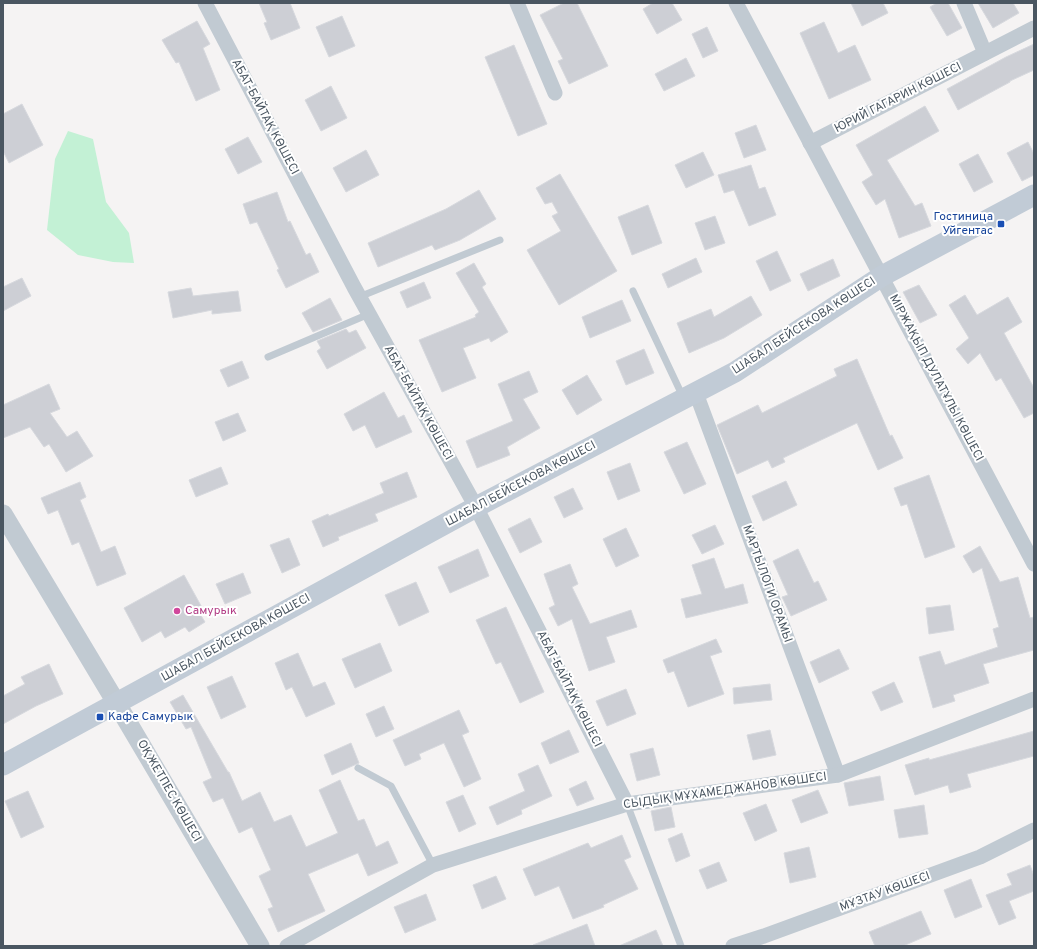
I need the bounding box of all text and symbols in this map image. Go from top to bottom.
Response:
street label: АБАТ-БАЙТАҚ КӨШЕСІ [228,56,302,178]
street label: ЮРИЙ ГАГАРИН КӨШЕСІ [832,59,964,137]
place label: Гостиница Уйгентас [934,209,993,239]
marker: Гостиница Уйгентас [996,219,1006,229]
street label: ШАБАЛ БЕЙСЕКОВА КӨШЕСІ [729,274,879,378]
street label: МІРЖАҚЫП ДУЛАТҰЛЫ КӨШЕСІ [885,292,987,464]
street label: АБАТ-БАЙТАҚ КӨШЕСІ [380,343,456,463]
street label: ШАБАЛ БЕЙСЕКОВА КӨШЕСІ [443,438,599,530]
street label: МАРТЫЛОГИ ОРАМЫ [738,523,796,645]
street label: ШАБАЛ БЕЙСЕКОВА КӨШЕСІ [159,590,313,686]
place label: Самурык [185,603,237,619]
marker: Самурык [172,606,182,616]
street label: АБАТ-БАЙТАҚ КӨШЕСІ [533,628,605,750]
place label: Кафе Самурык [108,709,194,725]
marker: Кафе Самурык [95,712,105,722]
street label: ОҚЖЕТПЕС КӨШЕСІ [133,737,205,845]
street label: СЫДЫҚ МҰХАМЕДЖАНОВ КӨШЕСІ [622,769,828,813]
street label: МҰЗТАУ КӨШЕСІ [838,868,932,916]

